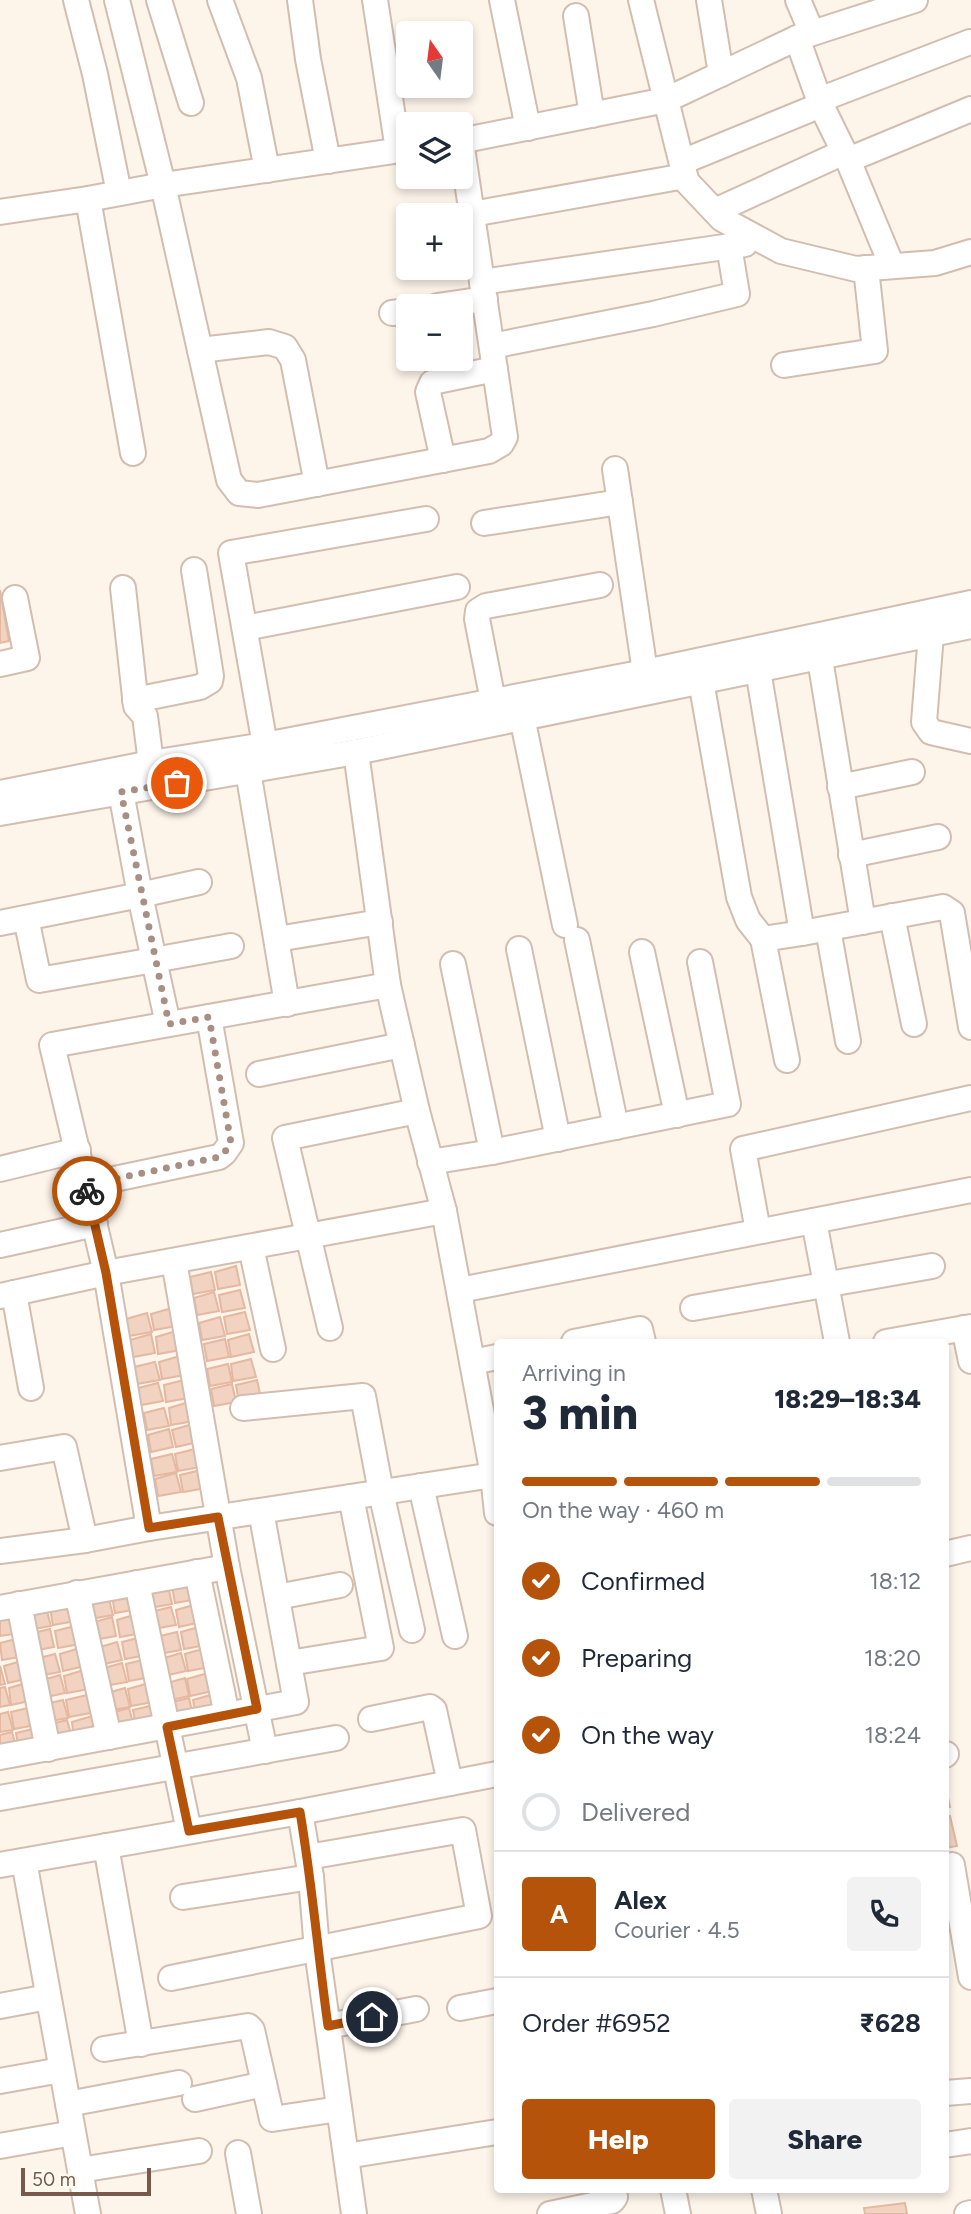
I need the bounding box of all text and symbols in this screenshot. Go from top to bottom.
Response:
north arrow [396,21,472,98]
map controls [396,21,473,371]
button: layers [396,112,473,189]
button: + [396,203,473,280]
button: − [396,294,473,371]
pin [147,753,207,813]
icon: bag [158,764,196,802]
courier [52,1156,122,1226]
icon: bike [68,1172,106,1210]
text: Arriving in [522,1359,626,1387]
text: 18:29–18:34 [774,1383,921,1415]
text: 3 min [522,1385,638,1441]
text: On the way · 460 m [522,1496,724,1524]
icon: check [522,1562,560,1600]
text: Confirmed [581,1565,705,1597]
text: 18:12 [869,1567,921,1595]
icon: check [522,1639,560,1677]
text: Preparing [581,1642,692,1674]
text: 18:20 [864,1644,921,1672]
icon: check [522,1716,560,1754]
text: On the way [581,1719,714,1751]
text: 18:24 [864,1721,921,1749]
text: Delivered [581,1796,690,1828]
button: phone [847,1877,921,1951]
text: Alex [614,1884,667,1916]
text: A [550,1898,568,1930]
text: Courier · 4.5 [614,1916,740,1944]
pin [342,1987,402,2047]
icon: home [353,1998,391,2036]
text: Order #6952 [522,2007,671,2039]
text: ₹628 [859,2007,921,2039]
button: Help [522,2099,715,2179]
button: Share [729,2099,921,2179]
scale bar [21,2165,150,2197]
text: 50 m [32,2168,76,2191]

